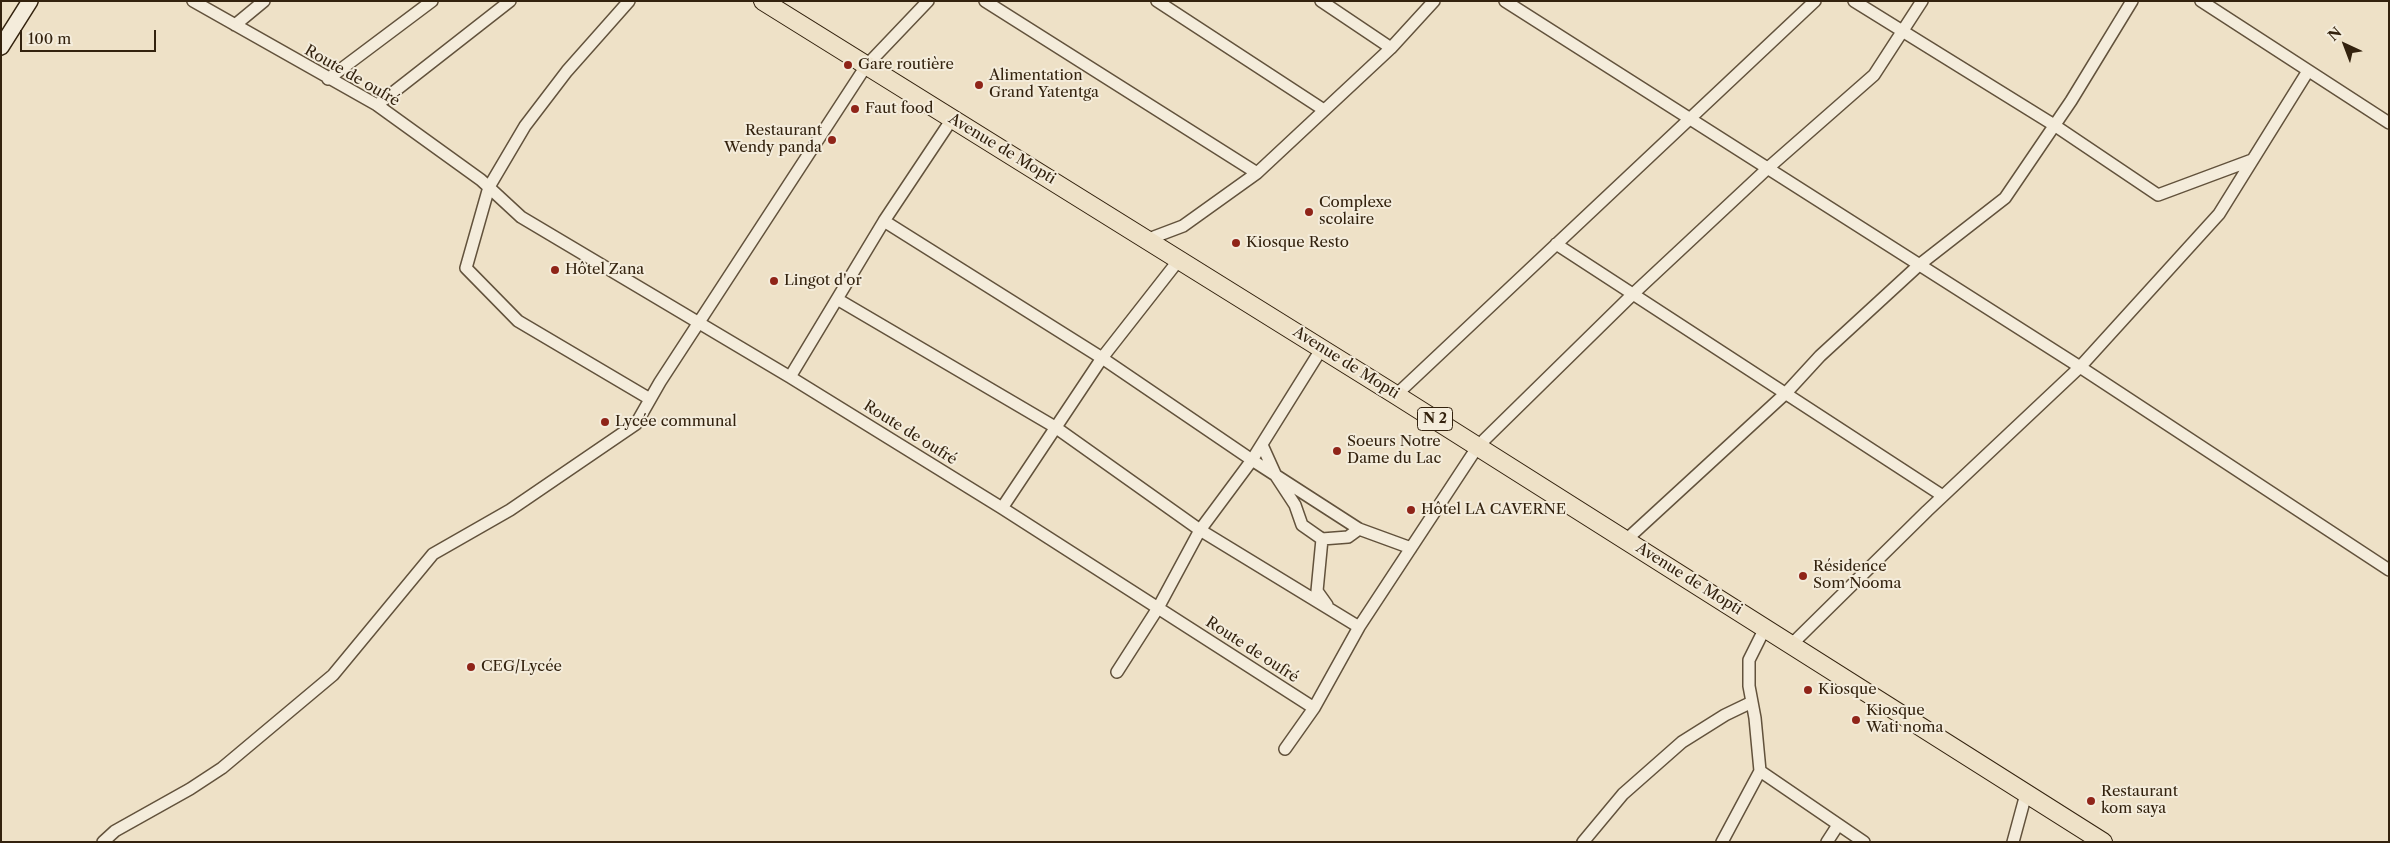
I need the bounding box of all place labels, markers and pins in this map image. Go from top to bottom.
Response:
place label: Gare routière [858,56,954,74]
marker: Gare routière [842,59,854,71]
place label: Alimentation Grand Yatentga [989,67,1099,102]
marker: Alimentation Grand Yatentga [973,79,985,91]
place label: Faut food [865,100,933,118]
marker: Faut food [849,103,861,115]
place label: Restaurant Wendy panda [724,122,822,157]
marker: Restaurant Wendy panda [826,134,838,146]
place label: Complexe scolaire [1319,194,1392,229]
marker: Complexe scolaire [1303,206,1315,218]
place label: Kiosque Resto [1246,234,1349,252]
marker: Kiosque Resto [1230,237,1242,249]
place label: Hôtel Zana [565,261,644,279]
marker: Hôtel Zana [549,264,561,276]
place label: Lingot d'or [784,272,862,290]
marker: Lingot d'or [768,275,780,287]
place label: Lycée communal [615,413,737,431]
marker: Lycée communal [599,416,611,428]
place label: Soeurs Notre Dame du Lac [1347,433,1441,468]
marker: Soeurs Notre Dame du Lac [1331,445,1343,457]
place label: Hôtel LA CAVERNE [1421,501,1566,519]
marker: Hôtel LA CAVERNE [1405,504,1417,516]
place label: Résidence Som Nooma [1813,558,1901,593]
marker: Résidence Som Nooma [1797,570,1809,582]
place label: CEG/Lycée [481,658,562,676]
marker: CEG/Lycée [465,661,477,673]
place label: Kiosque [1818,681,1877,699]
marker: Kiosque [1802,684,1814,696]
place label: Kiosque Wati noma [1866,702,1943,737]
marker: Kiosque Wati noma [1850,714,1862,726]
place label: Restaurant kom saya [2101,783,2178,818]
marker: Restaurant kom saya [2085,795,2097,807]

